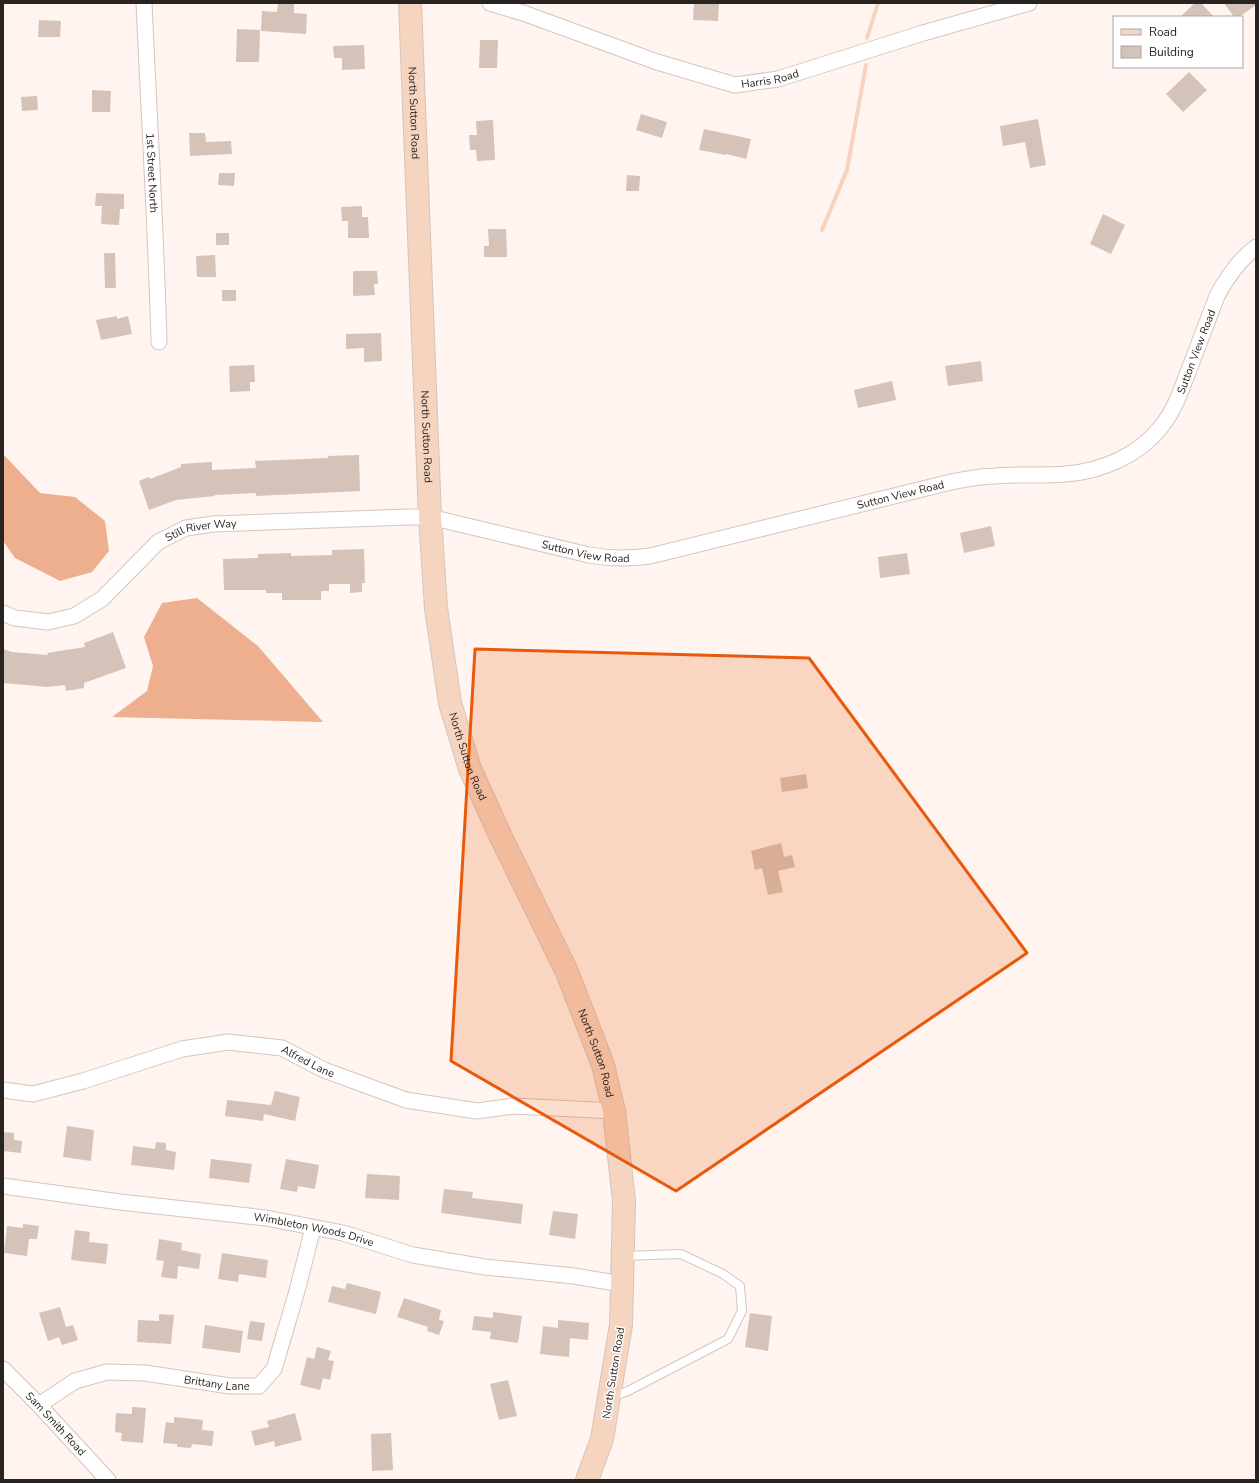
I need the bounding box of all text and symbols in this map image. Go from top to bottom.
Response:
legend [1113,16,1243,68]
text: Road [1149,24,1177,40]
text: Building [1149,44,1194,60]
street label: North Sutton Road [404,66,423,160]
street label: Harris Road [740,66,801,92]
street label: 1st Street North [142,132,161,213]
street label: Sutton View Road [1173,307,1219,396]
street label: North Sutton Road [417,390,436,483]
street label: Sutton View Road [855,477,946,513]
street label: Still River Way [163,516,237,545]
street label: Sutton View Road [540,537,630,566]
street label: North Sutton Road [445,711,490,803]
street label: North Sutton Road [574,1007,617,1099]
street label: Alfred Lane [279,1042,337,1081]
street label: Wimbleton Woods Drive [253,1210,376,1250]
street label: North Sutton Road [599,1326,628,1420]
street label: Brittany Lane [183,1372,250,1394]
street label: Sam Smith Road [22,1389,89,1459]

